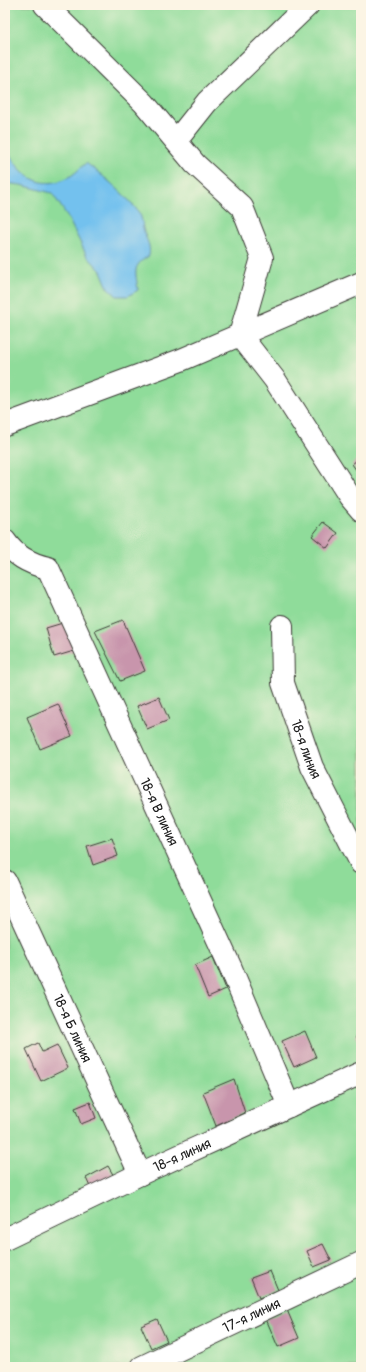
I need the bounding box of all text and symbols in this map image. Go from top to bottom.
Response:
street label: 18-я линия [288,717,325,781]
street label: 18-я В линия [137,775,182,848]
street label: 18-я Б линия [50,991,96,1065]
street label: 18-я линия [150,1134,214,1175]
street label: 17-я линия [220,1294,283,1336]

